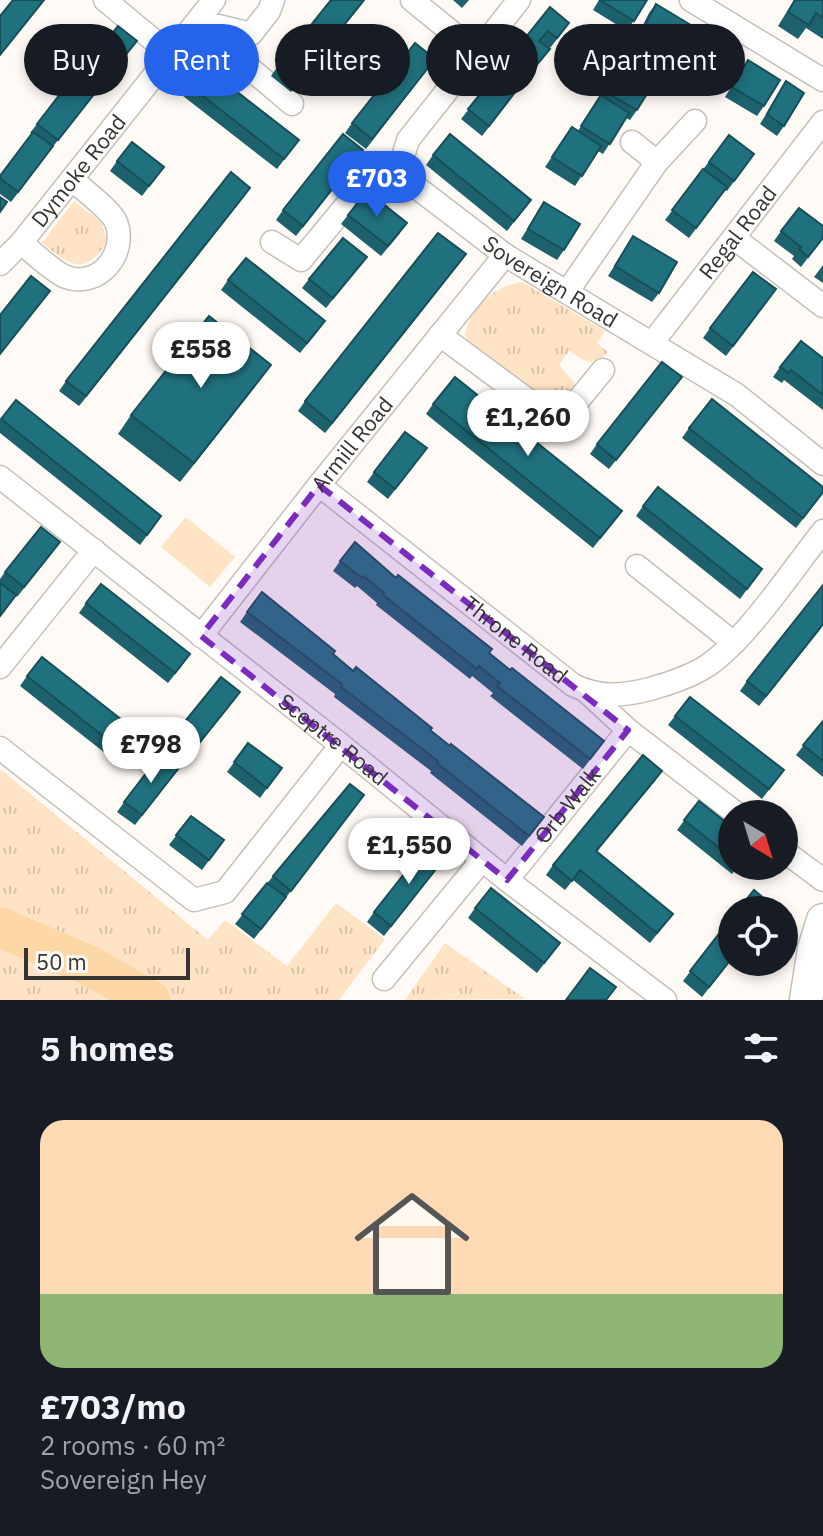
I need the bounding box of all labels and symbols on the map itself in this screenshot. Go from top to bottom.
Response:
street label: Dymoke Road [24,108,132,233]
pin: £703 [330,151,424,219]
street label: Regal Road [692,179,783,285]
street label: Sovereign Road [477,228,623,334]
pin: £558 [154,322,248,390]
street label: Armill Road [304,390,399,498]
pin: £1,260 [463,390,593,458]
street label: Throne Road [457,589,574,690]
street label: Sceptre Road [273,686,394,791]
pin: £798 [104,717,198,785]
street label: Orb Walk [527,760,607,849]
north arrow [718,800,798,880]
pin: £1,550 [344,818,474,886]
scale bar [24,944,190,980]

